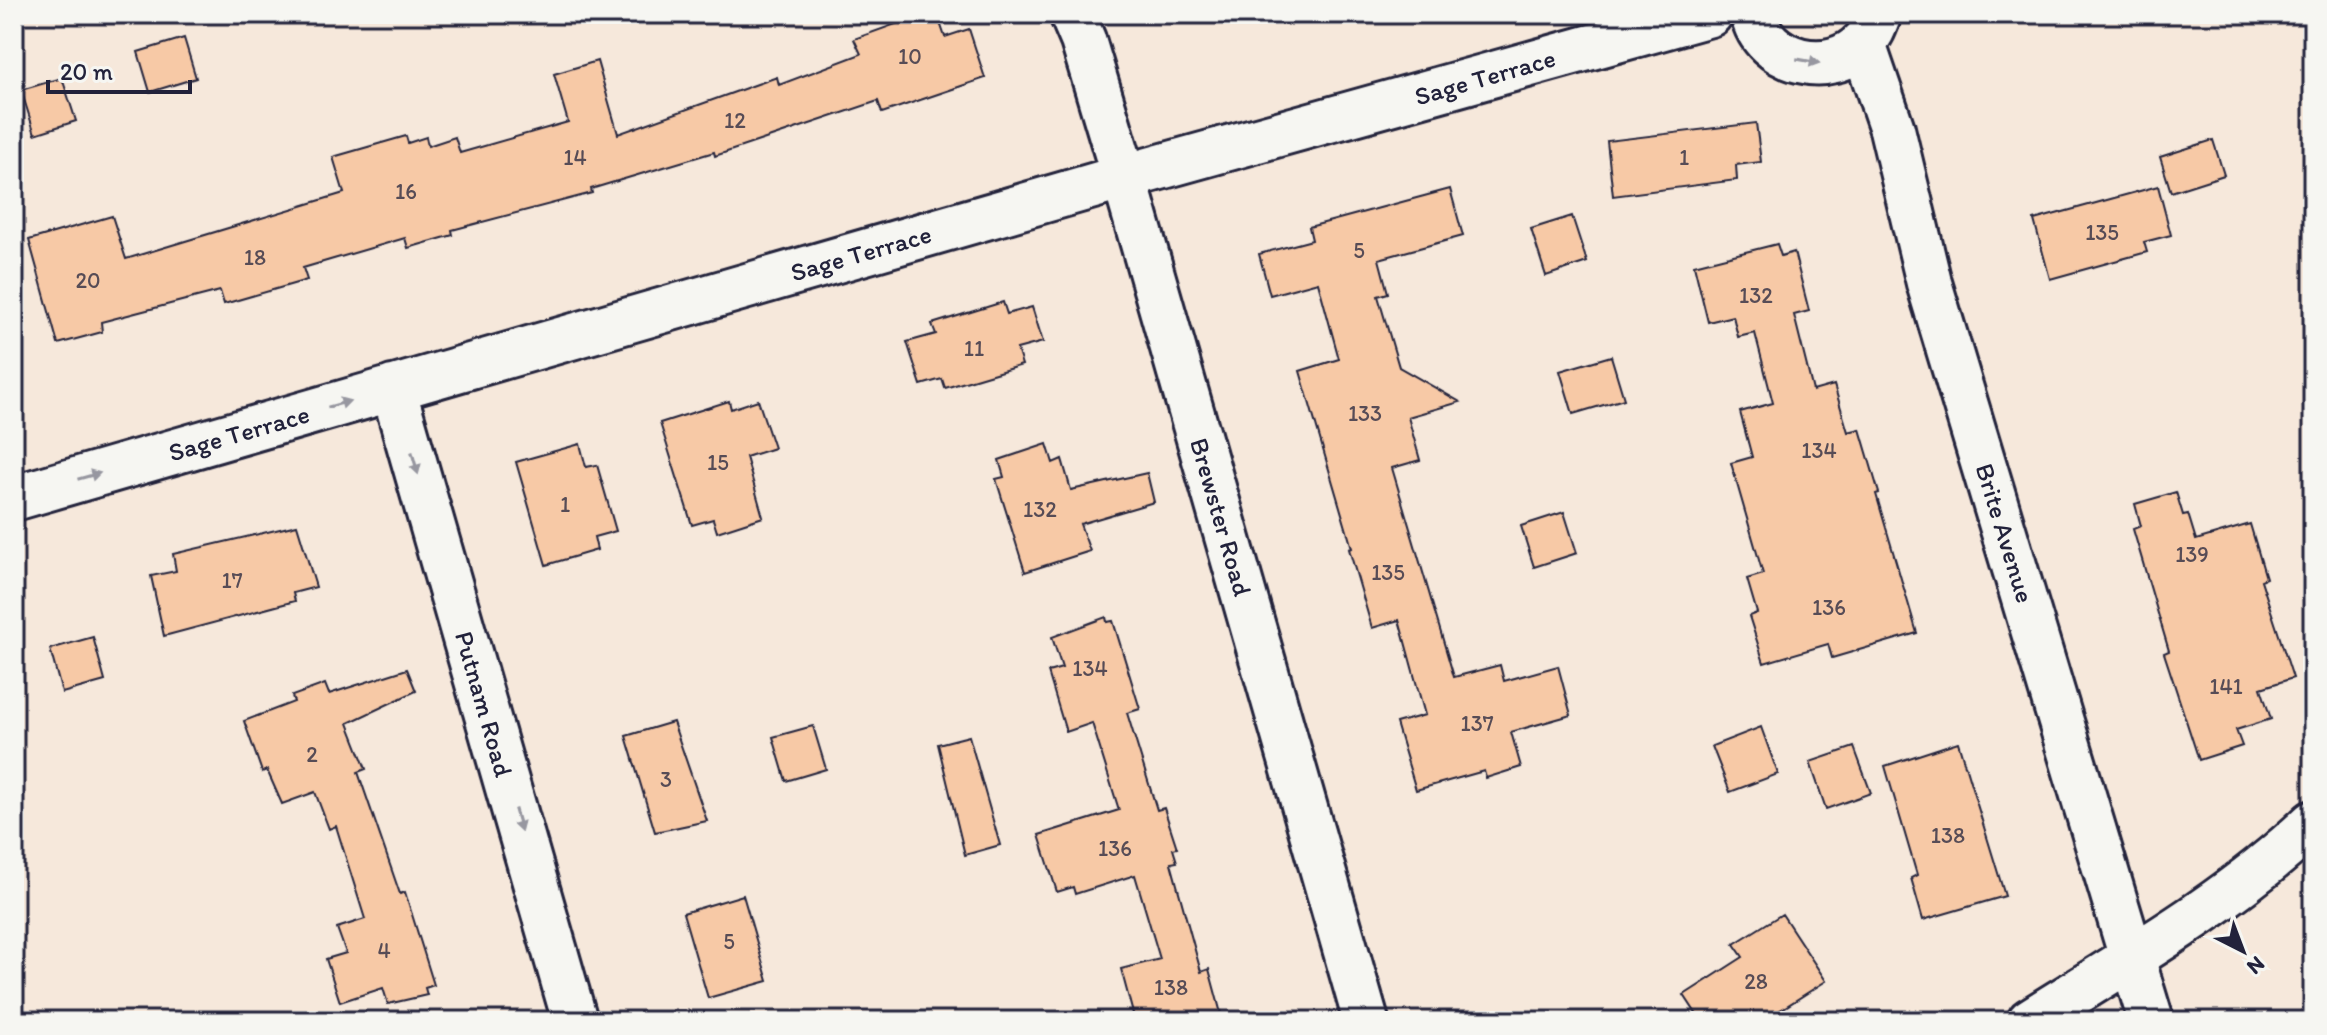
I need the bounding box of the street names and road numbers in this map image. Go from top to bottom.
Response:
street label: Sage Terrace [1411,42,1559,112]
street label: Sage Terrace [787,218,935,288]
street label: Sage Terrace [165,398,313,468]
street label: Brewster Road [1183,434,1259,600]
street label: Brite Avenue [1969,459,2041,607]
street label: Putnam Road [448,627,520,781]

